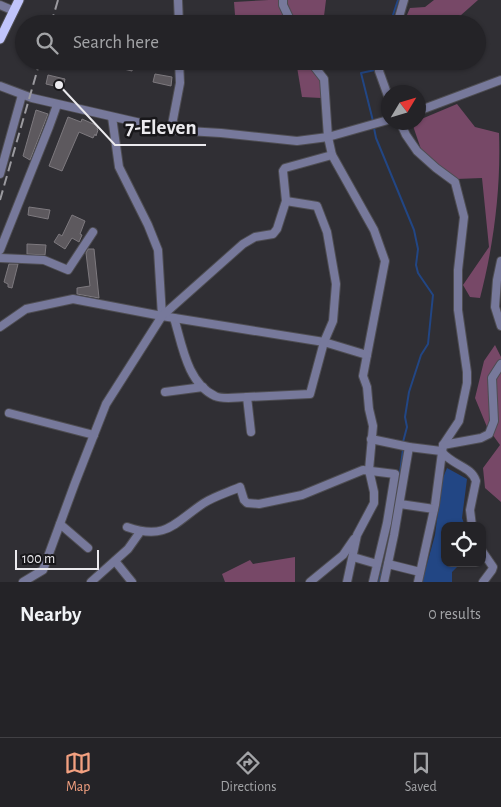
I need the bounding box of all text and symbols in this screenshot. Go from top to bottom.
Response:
search box [15,15,486,70]
icon: search [33,29,61,57]
text: Search here [73,33,159,52]
north arrow [381,85,426,130]
callout: 7-Eleven [115,109,206,145]
text: 7-Eleven [125,117,197,138]
map controls [441,522,486,567]
button: locate [441,522,486,567]
scale bar [15,547,99,570]
text: 100 m [22,552,55,566]
text: Nearby [20,604,81,625]
text: 0 results [428,606,481,622]
tab: Map [64,749,92,796]
tab: Directions [221,749,276,796]
tab: Saved [405,749,437,796]

